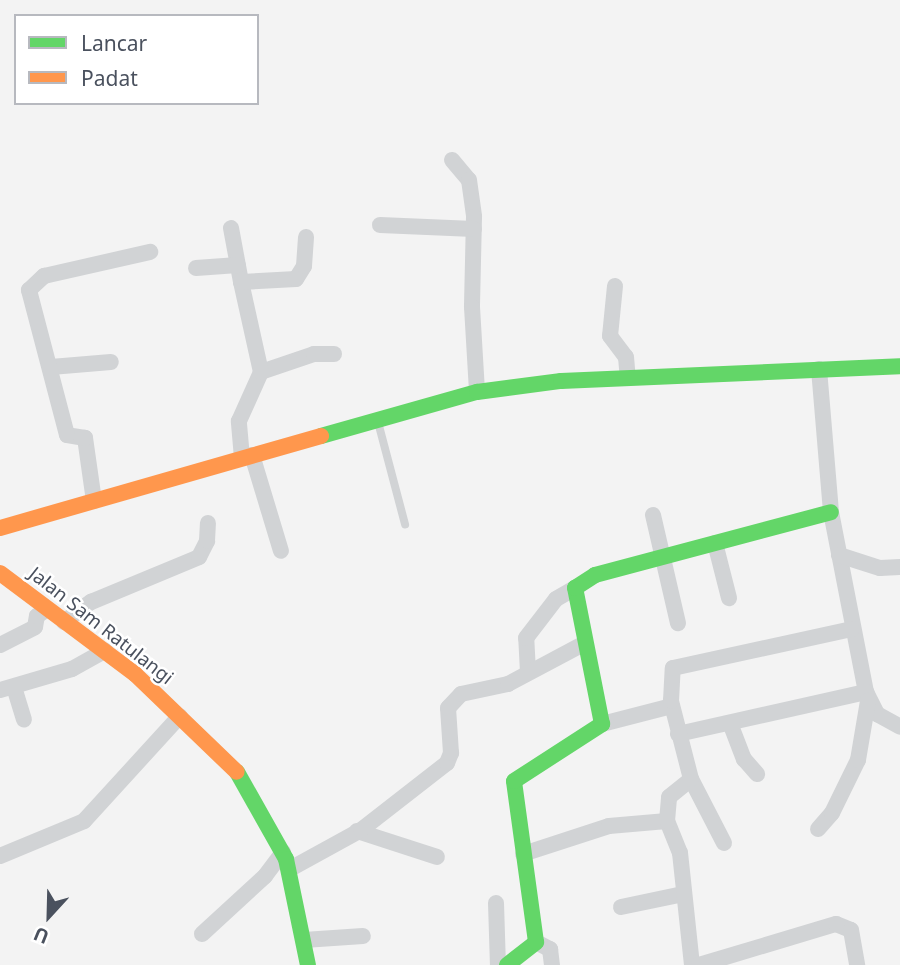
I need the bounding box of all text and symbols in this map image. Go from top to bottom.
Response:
legend [14,14,259,105]
text: Lancar [81,29,147,57]
text: Padat [81,64,138,92]
street label: Jalan Sam Ratulangi [24,563,178,689]
north arrow [14,881,84,951]
text: U [30,921,53,950]

